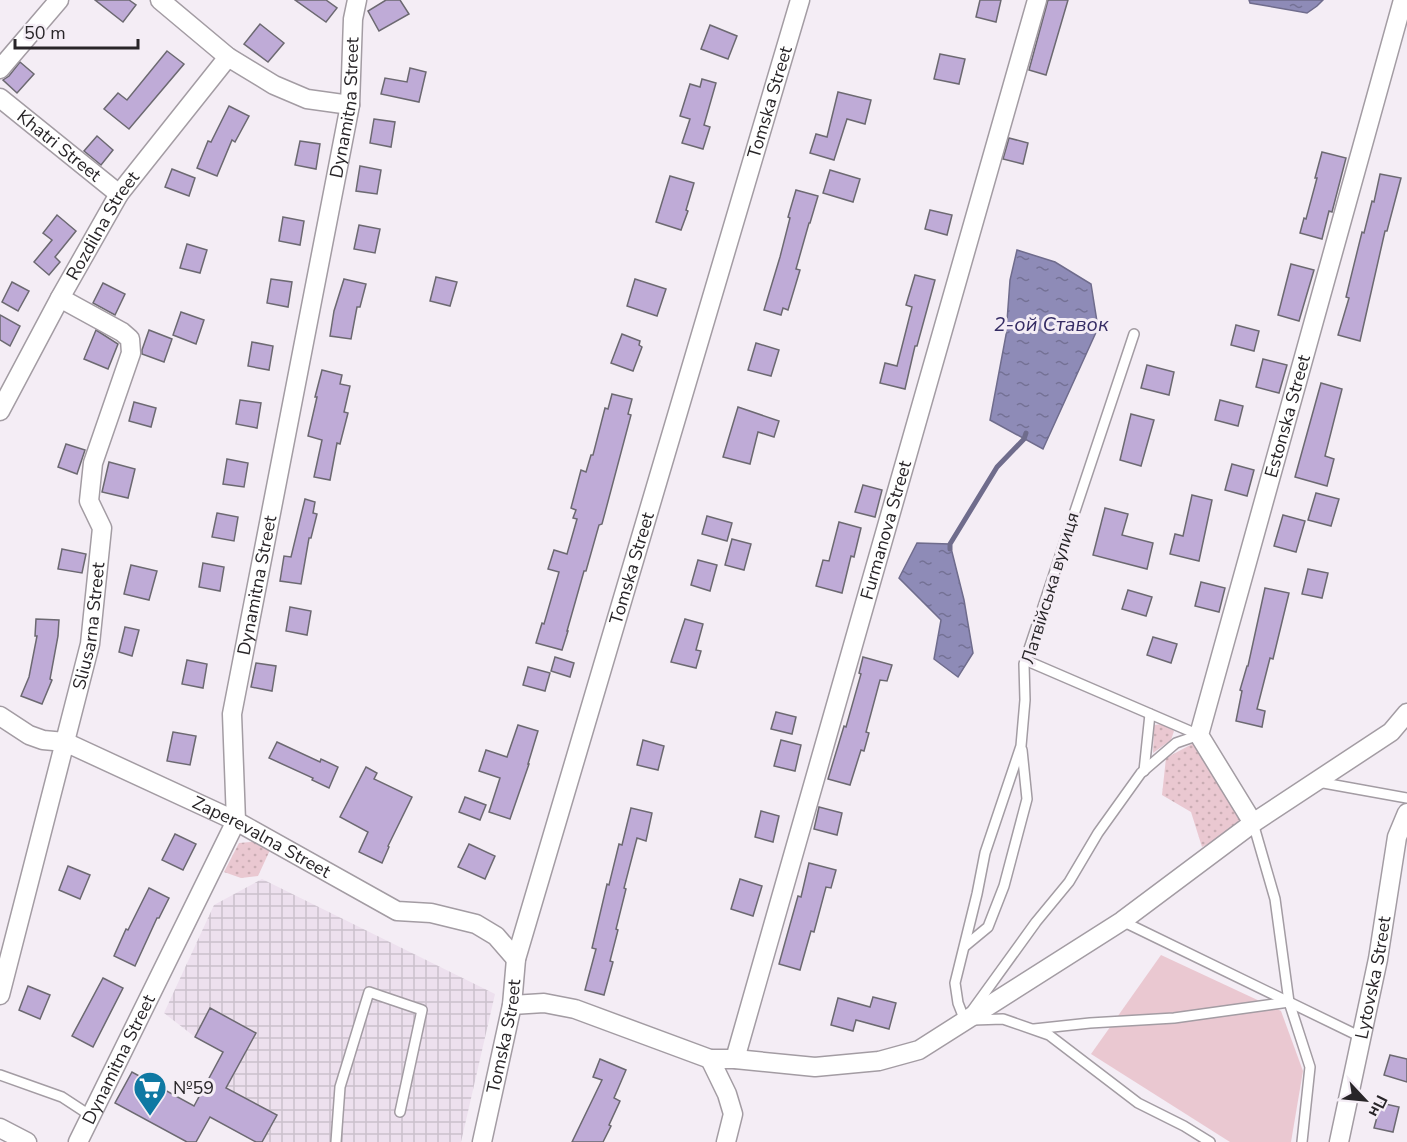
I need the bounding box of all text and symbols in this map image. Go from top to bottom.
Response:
scale bar [15,12,138,50]
text: 50 m [24,21,66,45]
street label: Dynamitna Street [324,36,364,180]
street label: Tomska Street [742,43,798,161]
street label: Khatri Street [12,104,107,187]
street label: Rozdilna Street [61,165,145,285]
water label: 2-ой Ставок [994,311,1109,338]
street label: Estonska Street [1259,352,1316,480]
street label: Furmanova Street [855,457,917,603]
street label: Tomska Street [604,509,660,627]
street label: Латвiйська вулиця [1015,509,1085,667]
street label: Dynamitna Street [232,513,282,657]
street label: Sliusarna Street [67,560,110,692]
street label: Zaperevalna Street [189,791,336,884]
street label: Lytovska Street [1349,914,1397,1041]
street label: Tomska Street [481,978,526,1096]
street label: Dynamitna Street [77,990,161,1128]
supermarket icon: №59 [132,1070,168,1117]
north arrow [1335,1070,1395,1130]
place label: №59 [173,1076,214,1100]
text: Пн [1363,1091,1392,1121]

